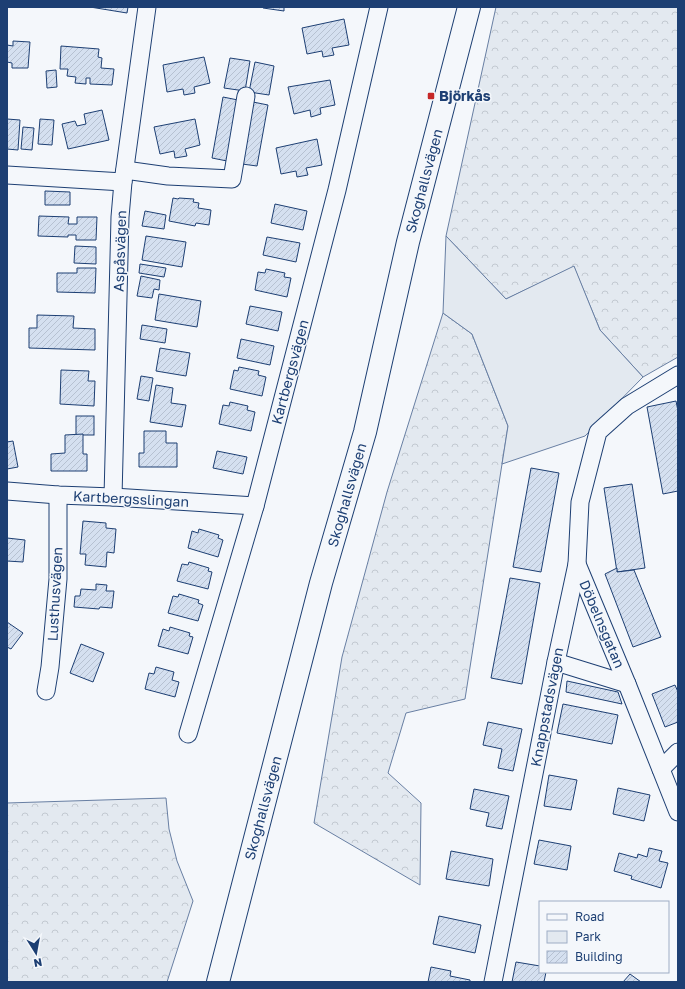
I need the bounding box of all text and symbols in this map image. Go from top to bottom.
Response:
place label: Björkås [439,87,491,104]
marker: Björkås [426,91,436,101]
street label: Skoghallsvägen [401,127,446,235]
street label: Aspåsvägen [110,210,129,292]
street label: Kartbergsvägen [267,318,312,426]
street label: Skoghallsvägen [324,441,369,549]
street label: Kartbergsslingan [73,487,190,510]
street label: Lusthusvägen [44,546,65,642]
street label: Döbelnsgatan [576,577,629,670]
street label: Knappstadsvägen [527,646,566,768]
street label: Skoghallsvägen [240,754,285,862]
legend [539,901,669,973]
text: Road [575,909,604,924]
text: Park [575,929,601,944]
north arrow [16,933,56,973]
text: Building [575,949,623,964]
text: N [33,956,43,970]

